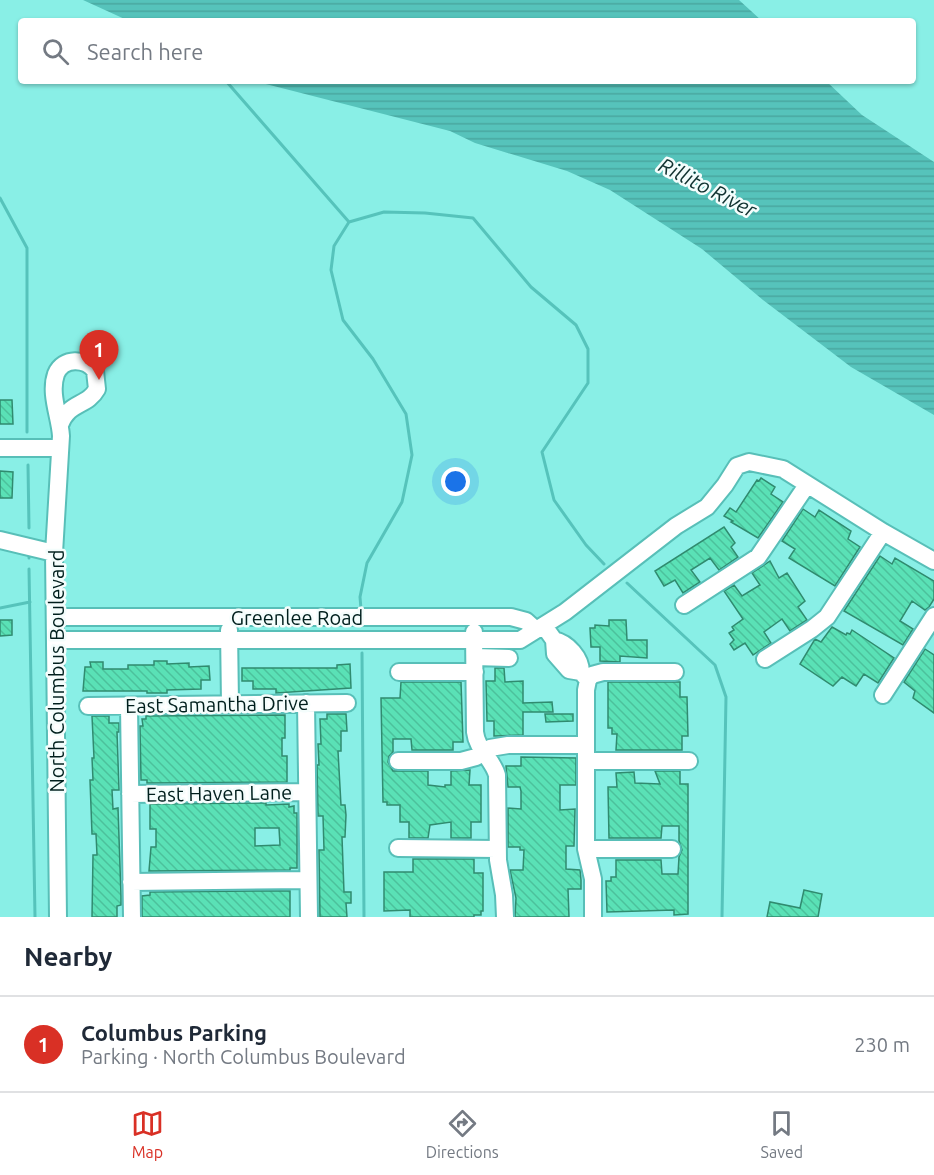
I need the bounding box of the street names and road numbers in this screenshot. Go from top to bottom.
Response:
street label: North Columbus Boulevard [45,549,68,793]
street label: Greenlee Road [231,606,363,629]
street label: East Samantha Drive [125,691,309,717]
street label: East Haven Lane [146,780,292,806]

